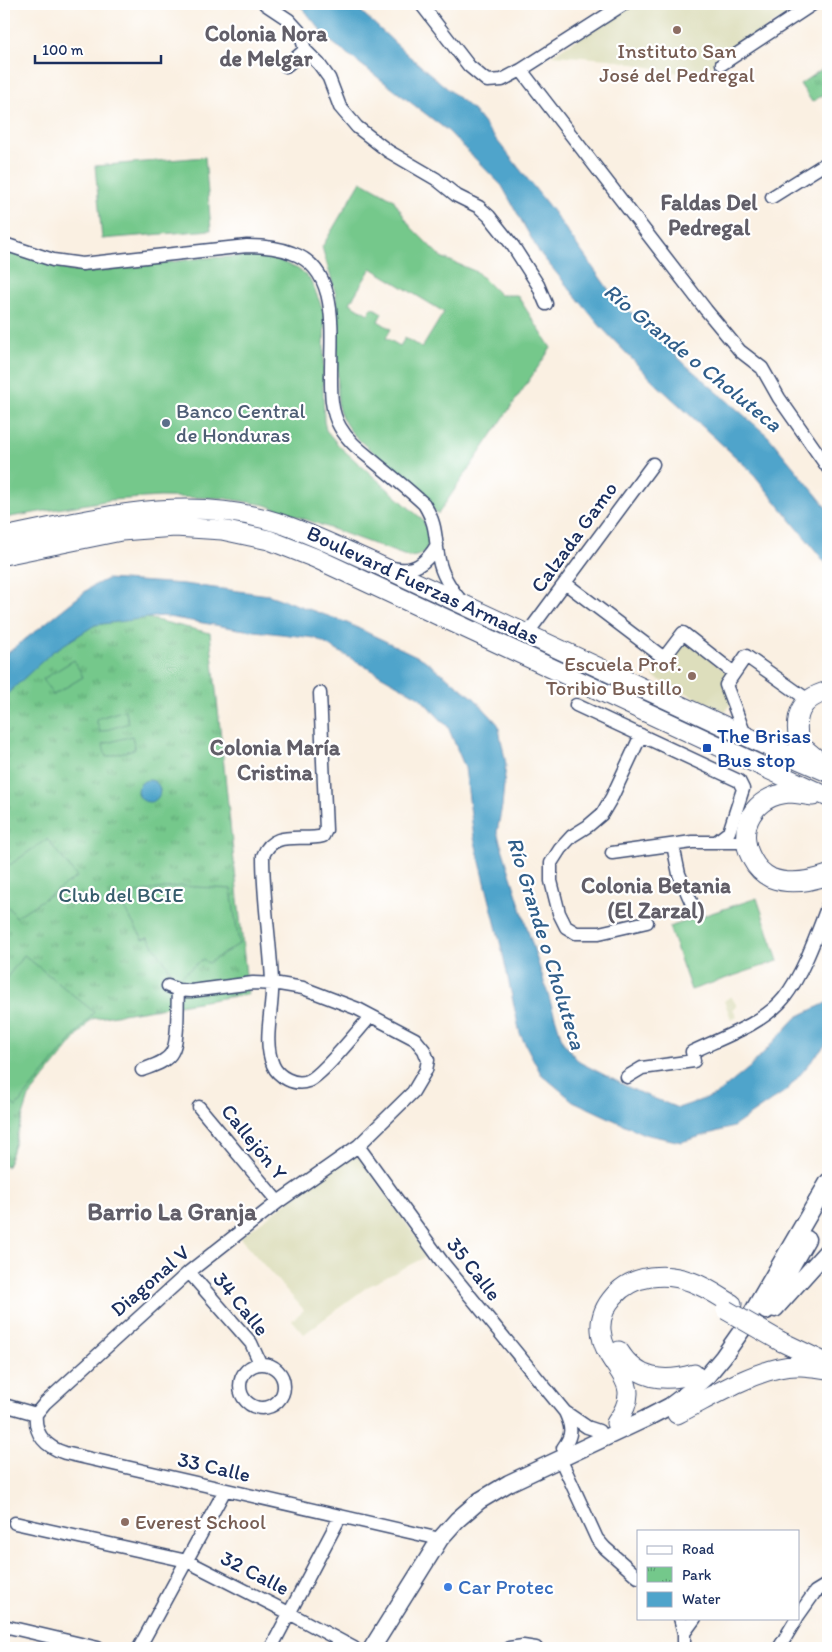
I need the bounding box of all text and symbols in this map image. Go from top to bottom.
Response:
district label: Colonia Nora de Melgar [205,20,328,72]
marker: Instituto San José del Pedregal [671,24,683,36]
scale bar [35,32,161,64]
place label: Instituto San José del Pedregal [599,38,755,87]
text: 100 m [42,41,84,59]
district label: Faldas Del Pedregal [660,189,758,241]
water label: Río Grande o Choluteca [598,277,788,438]
place label: Banco Central de Honduras [176,398,306,447]
marker: Banco Central de Honduras [160,417,172,429]
street label: Calzada Gamo [525,476,622,597]
street label: Boulevard Fuerzas Armadas [303,520,543,649]
place label: Escuela Prof. Toribio Bustillo [546,651,682,700]
marker: Escuela Prof. Toribio Bustillo [686,670,698,682]
place label: The Brisas Bus stop [717,723,811,772]
district label: Colonia María Cristina [210,734,341,786]
marker: The Brisas Bus stop [701,742,713,754]
water label: Río Grande o Choluteca [501,834,592,1054]
district label: Colonia Betania (El Zarzal) [581,872,731,924]
park label: Club del BCIE [58,882,184,907]
street label: Callejón Y [216,1099,293,1185]
district label: Barrio La Granja [87,1197,257,1227]
street label: 35 Calle [442,1232,507,1305]
street label: Diagonal V [105,1239,195,1322]
street label: 34 Calle [208,1267,275,1341]
street label: 33 Calle [175,1446,253,1487]
place label: Everest School [135,1509,266,1534]
marker: Everest School [119,1516,131,1528]
legend [637,1530,800,1620]
text: Road [682,1540,715,1558]
street label: 32 Calle [217,1545,294,1600]
text: Park [682,1566,712,1584]
place label: Car Protec [458,1574,554,1599]
marker: Car Protec [442,1581,454,1593]
text: Water [682,1590,721,1608]

